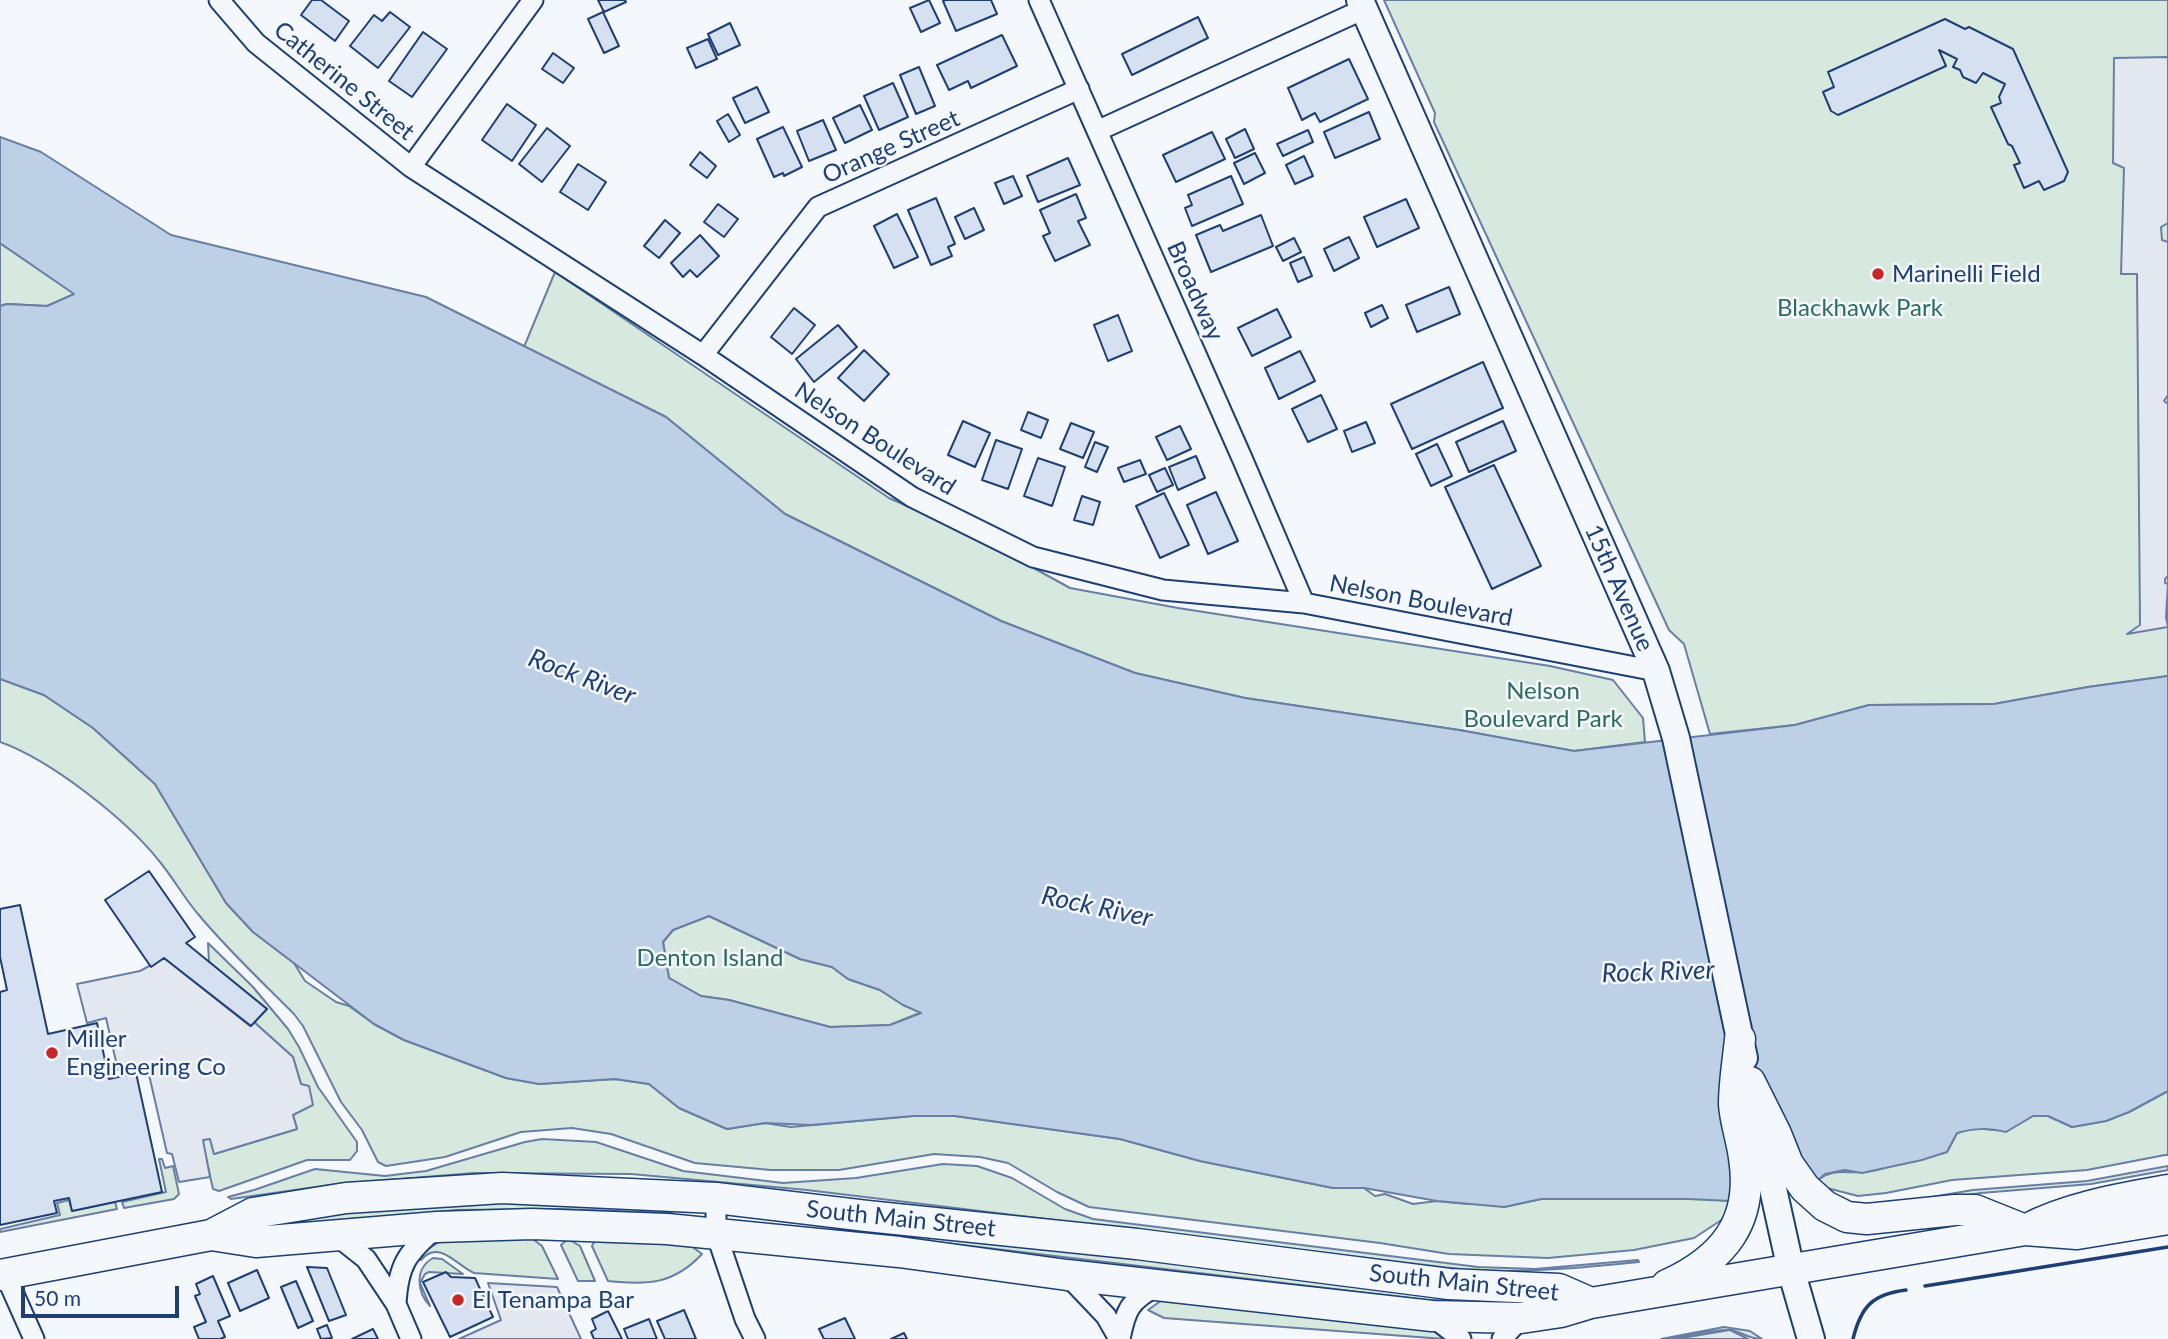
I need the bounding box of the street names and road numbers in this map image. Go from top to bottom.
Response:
street label: Catherine Street [268,16,420,146]
street label: Orange Street [818,104,964,190]
street label: Broadway [1160,237,1230,345]
street label: Nelson Boulevard [789,376,961,502]
street label: 15th Avenue [1578,520,1660,656]
street label: Nelson Boulevard [1327,569,1515,633]
street label: South Main Street [805,1195,997,1243]
street label: South Main Street [1368,1259,1560,1307]

